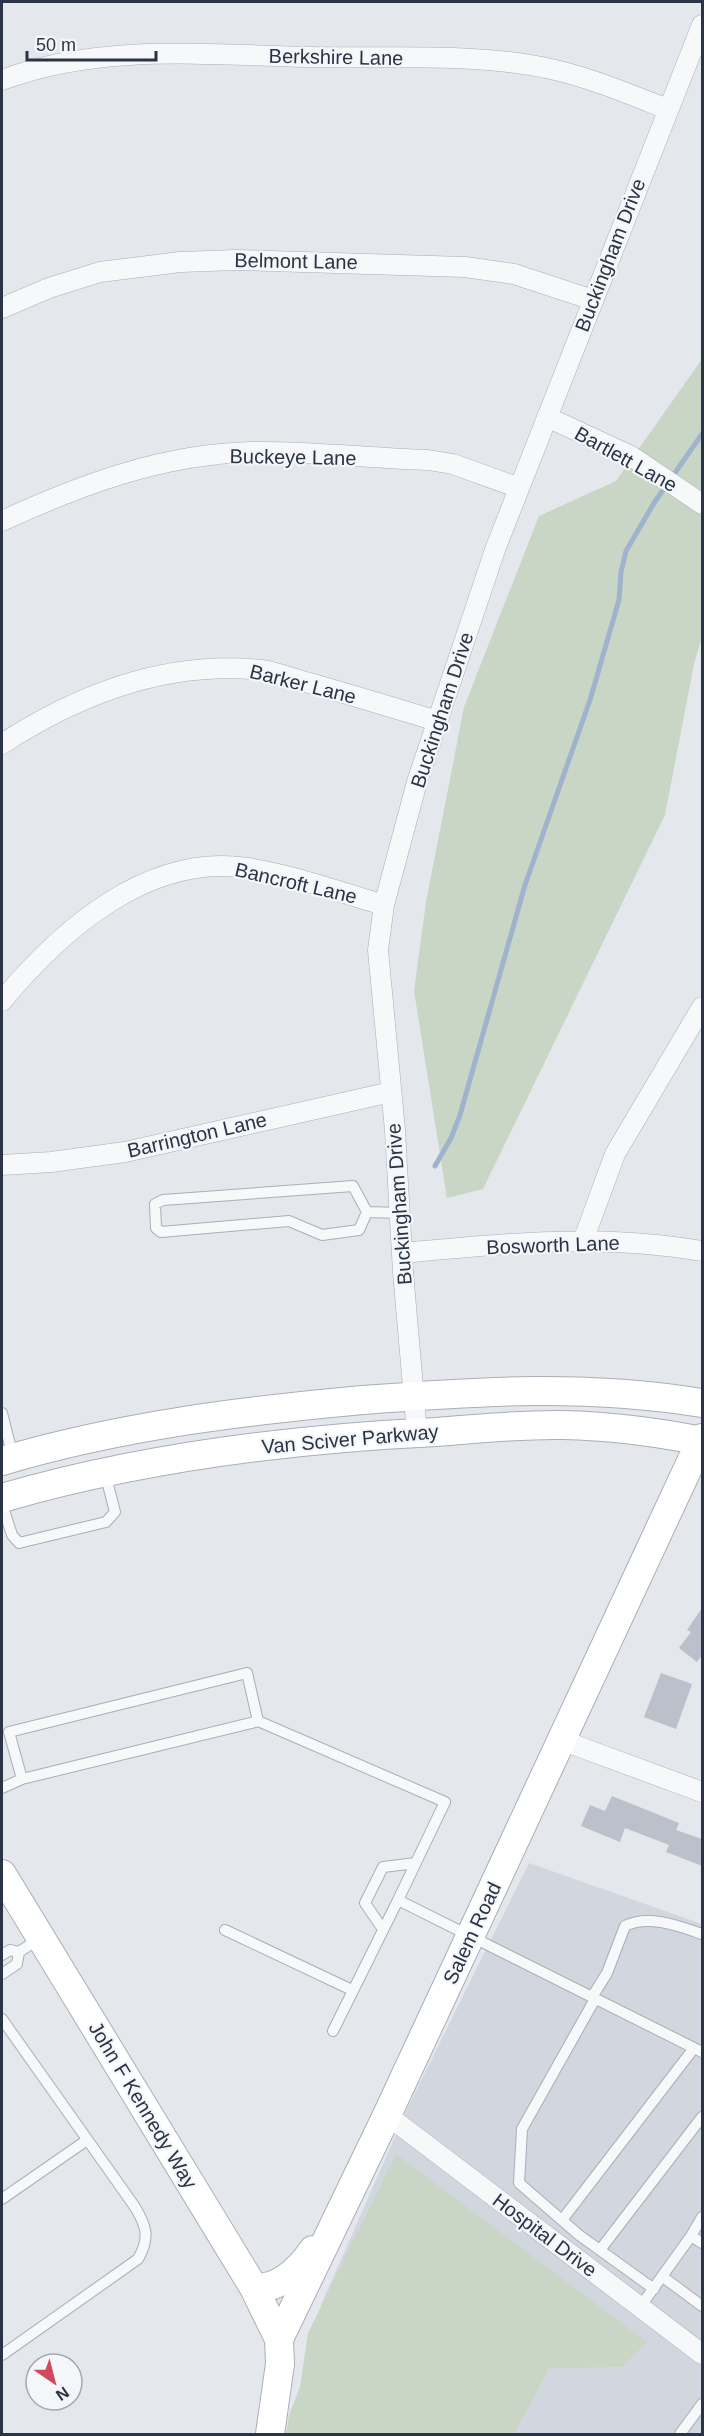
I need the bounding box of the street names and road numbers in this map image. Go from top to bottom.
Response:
street label: Berkshire Lane [269,45,403,69]
street label: Buckingham Drive [571,175,649,335]
street label: Belmont Lane [234,249,358,273]
street label: Bartlett Lane [571,422,681,496]
street label: Buckeye Lane [229,445,357,469]
street label: Buckingham Drive [406,629,478,791]
street label: Barker Lane [247,660,359,708]
street label: Bancroft Lane [233,858,359,908]
street label: Barrington Lane [125,1108,269,1162]
street label: Buckingham Drive [382,1122,416,1286]
street label: Bosworth Lane [486,1232,620,1258]
street label: Van Sciver Parkway [261,1420,439,1458]
street label: Salem Road [439,1878,505,1988]
street label: John F Kennedy Way [85,2018,201,2192]
street label: Hospital Drive [489,2189,601,2281]

